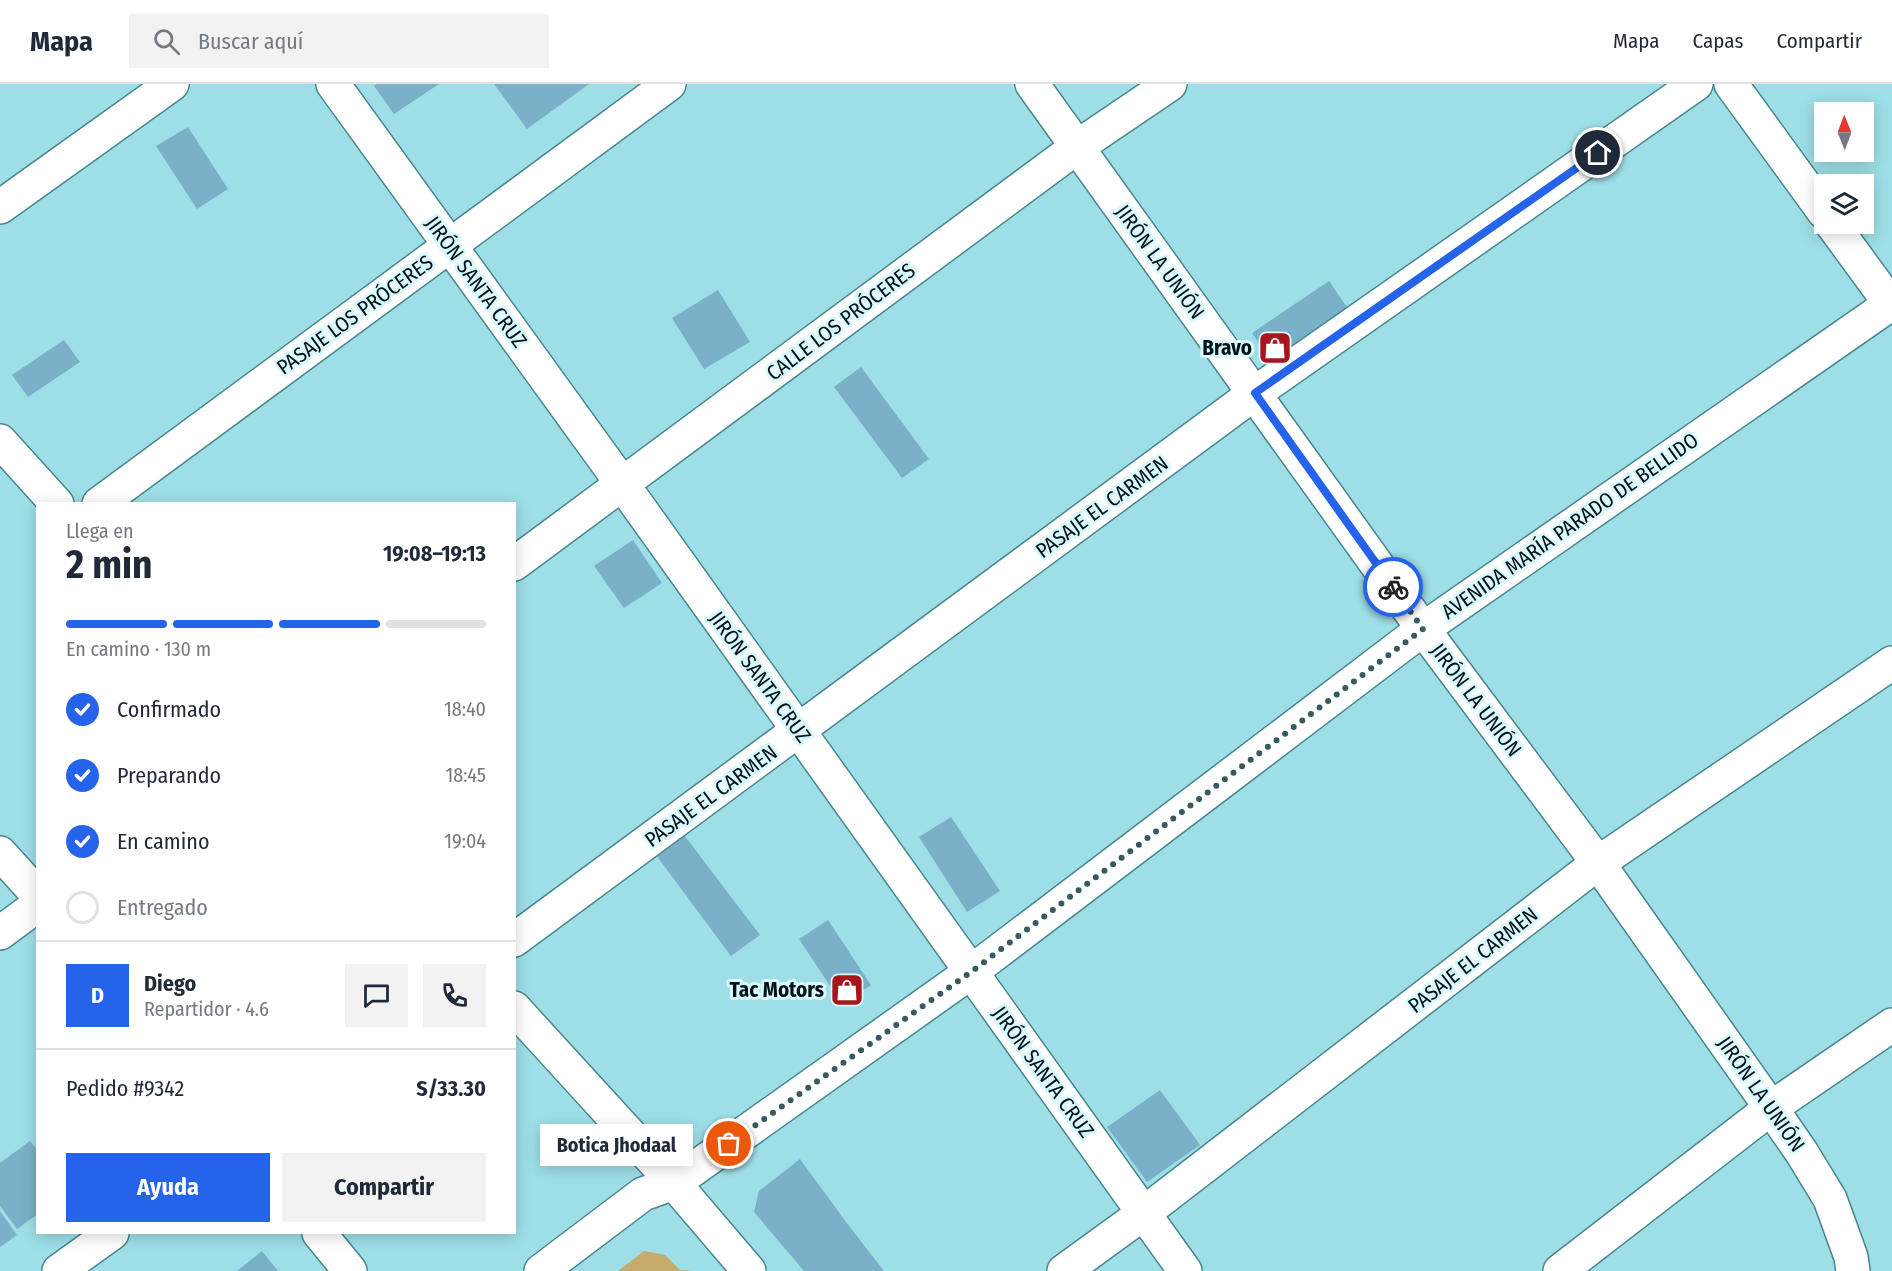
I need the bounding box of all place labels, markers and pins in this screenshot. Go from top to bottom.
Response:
pin [1572,127,1623,178]
shop icon: Bravo [1257,330,1293,366]
place label: Bravo [1202,335,1252,361]
shop icon: Tac Motors [829,972,865,1008]
place label: Tac Motors [730,977,824,1003]
pin [703,1118,754,1169]
callout: Botica Jhodaal [540,1123,693,1165]

